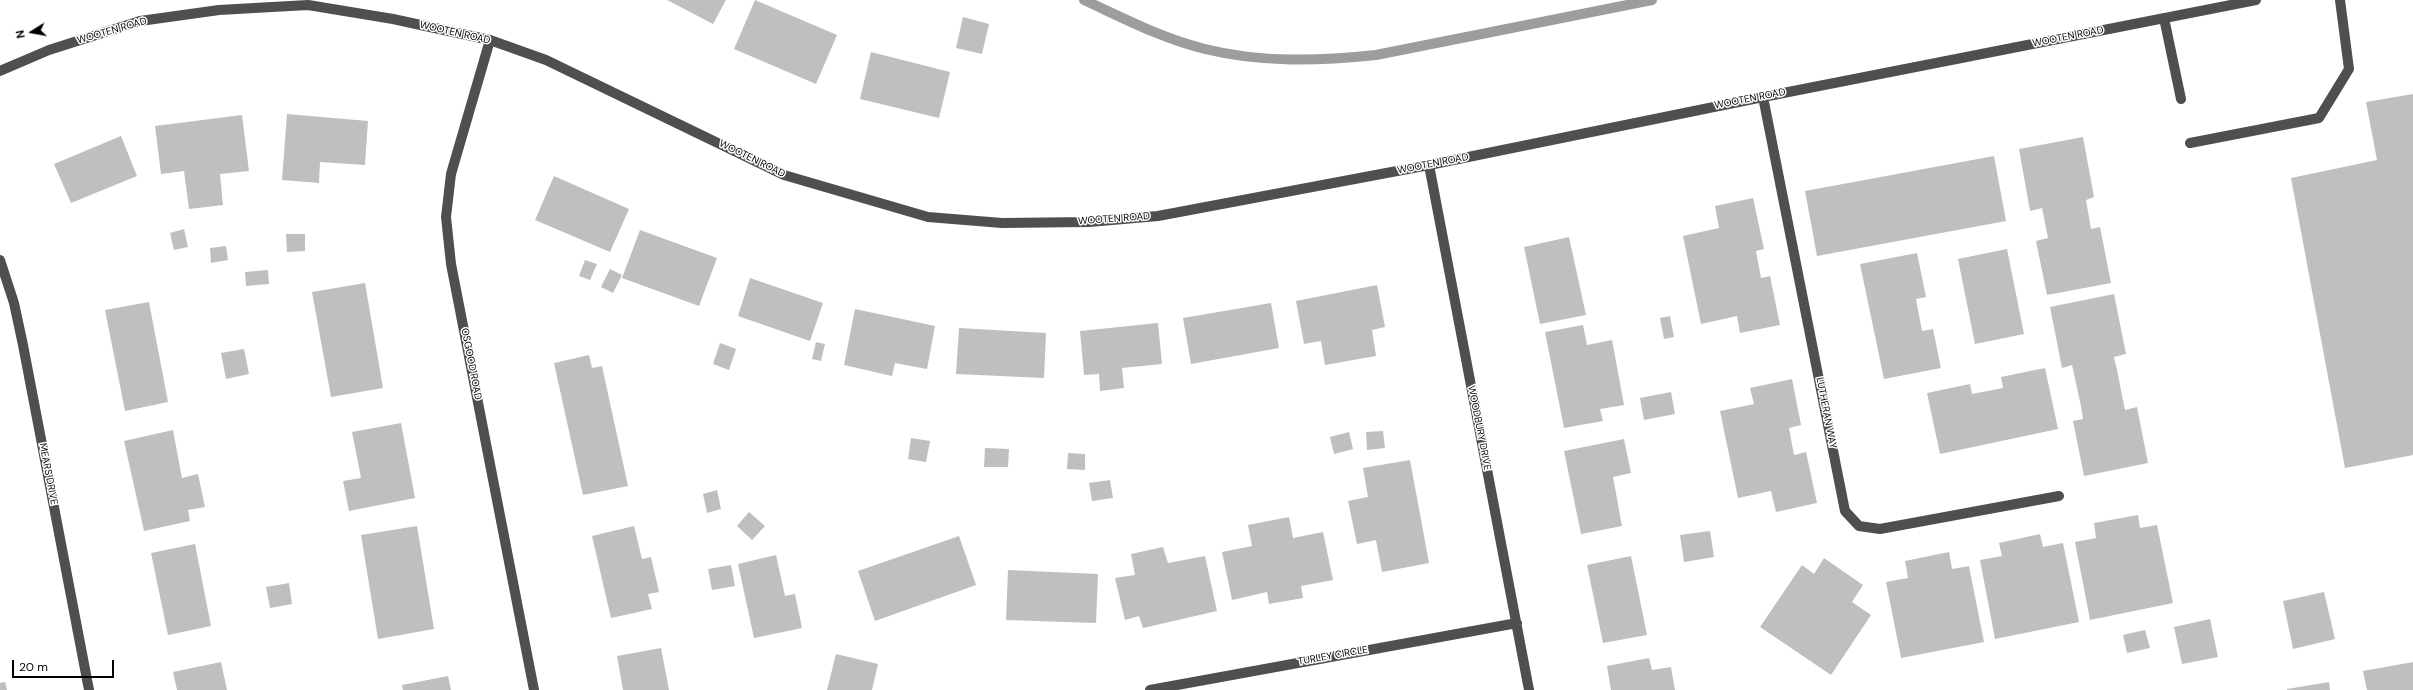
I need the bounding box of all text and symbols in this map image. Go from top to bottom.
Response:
north arrow [12,12,52,52]
street label: WOOTEN ROAD [76,15,148,47]
street label: WOOTEN ROAD [419,19,491,47]
street label: WOOTEN ROAD [2031,24,2105,50]
text: N [13,29,28,40]
street label: WOOTEN ROAD [1713,86,1787,112]
street label: WOOTEN ROAD [717,138,787,180]
street label: WOOTEN ROAD [1396,151,1470,177]
street label: WOOTEN ROAD [1078,211,1150,227]
street label: OSGOOD ROAD [458,327,484,401]
street label: LUTHERAN WAY [1813,376,1839,450]
street label: WOODBURY DRIVE [1465,385,1493,471]
street label: MEARS DRIVE [36,442,60,506]
street label: TURLEY CIRCLE [1297,644,1369,668]
scale bar [14,652,116,678]
text: 20 m [19,659,48,675]

